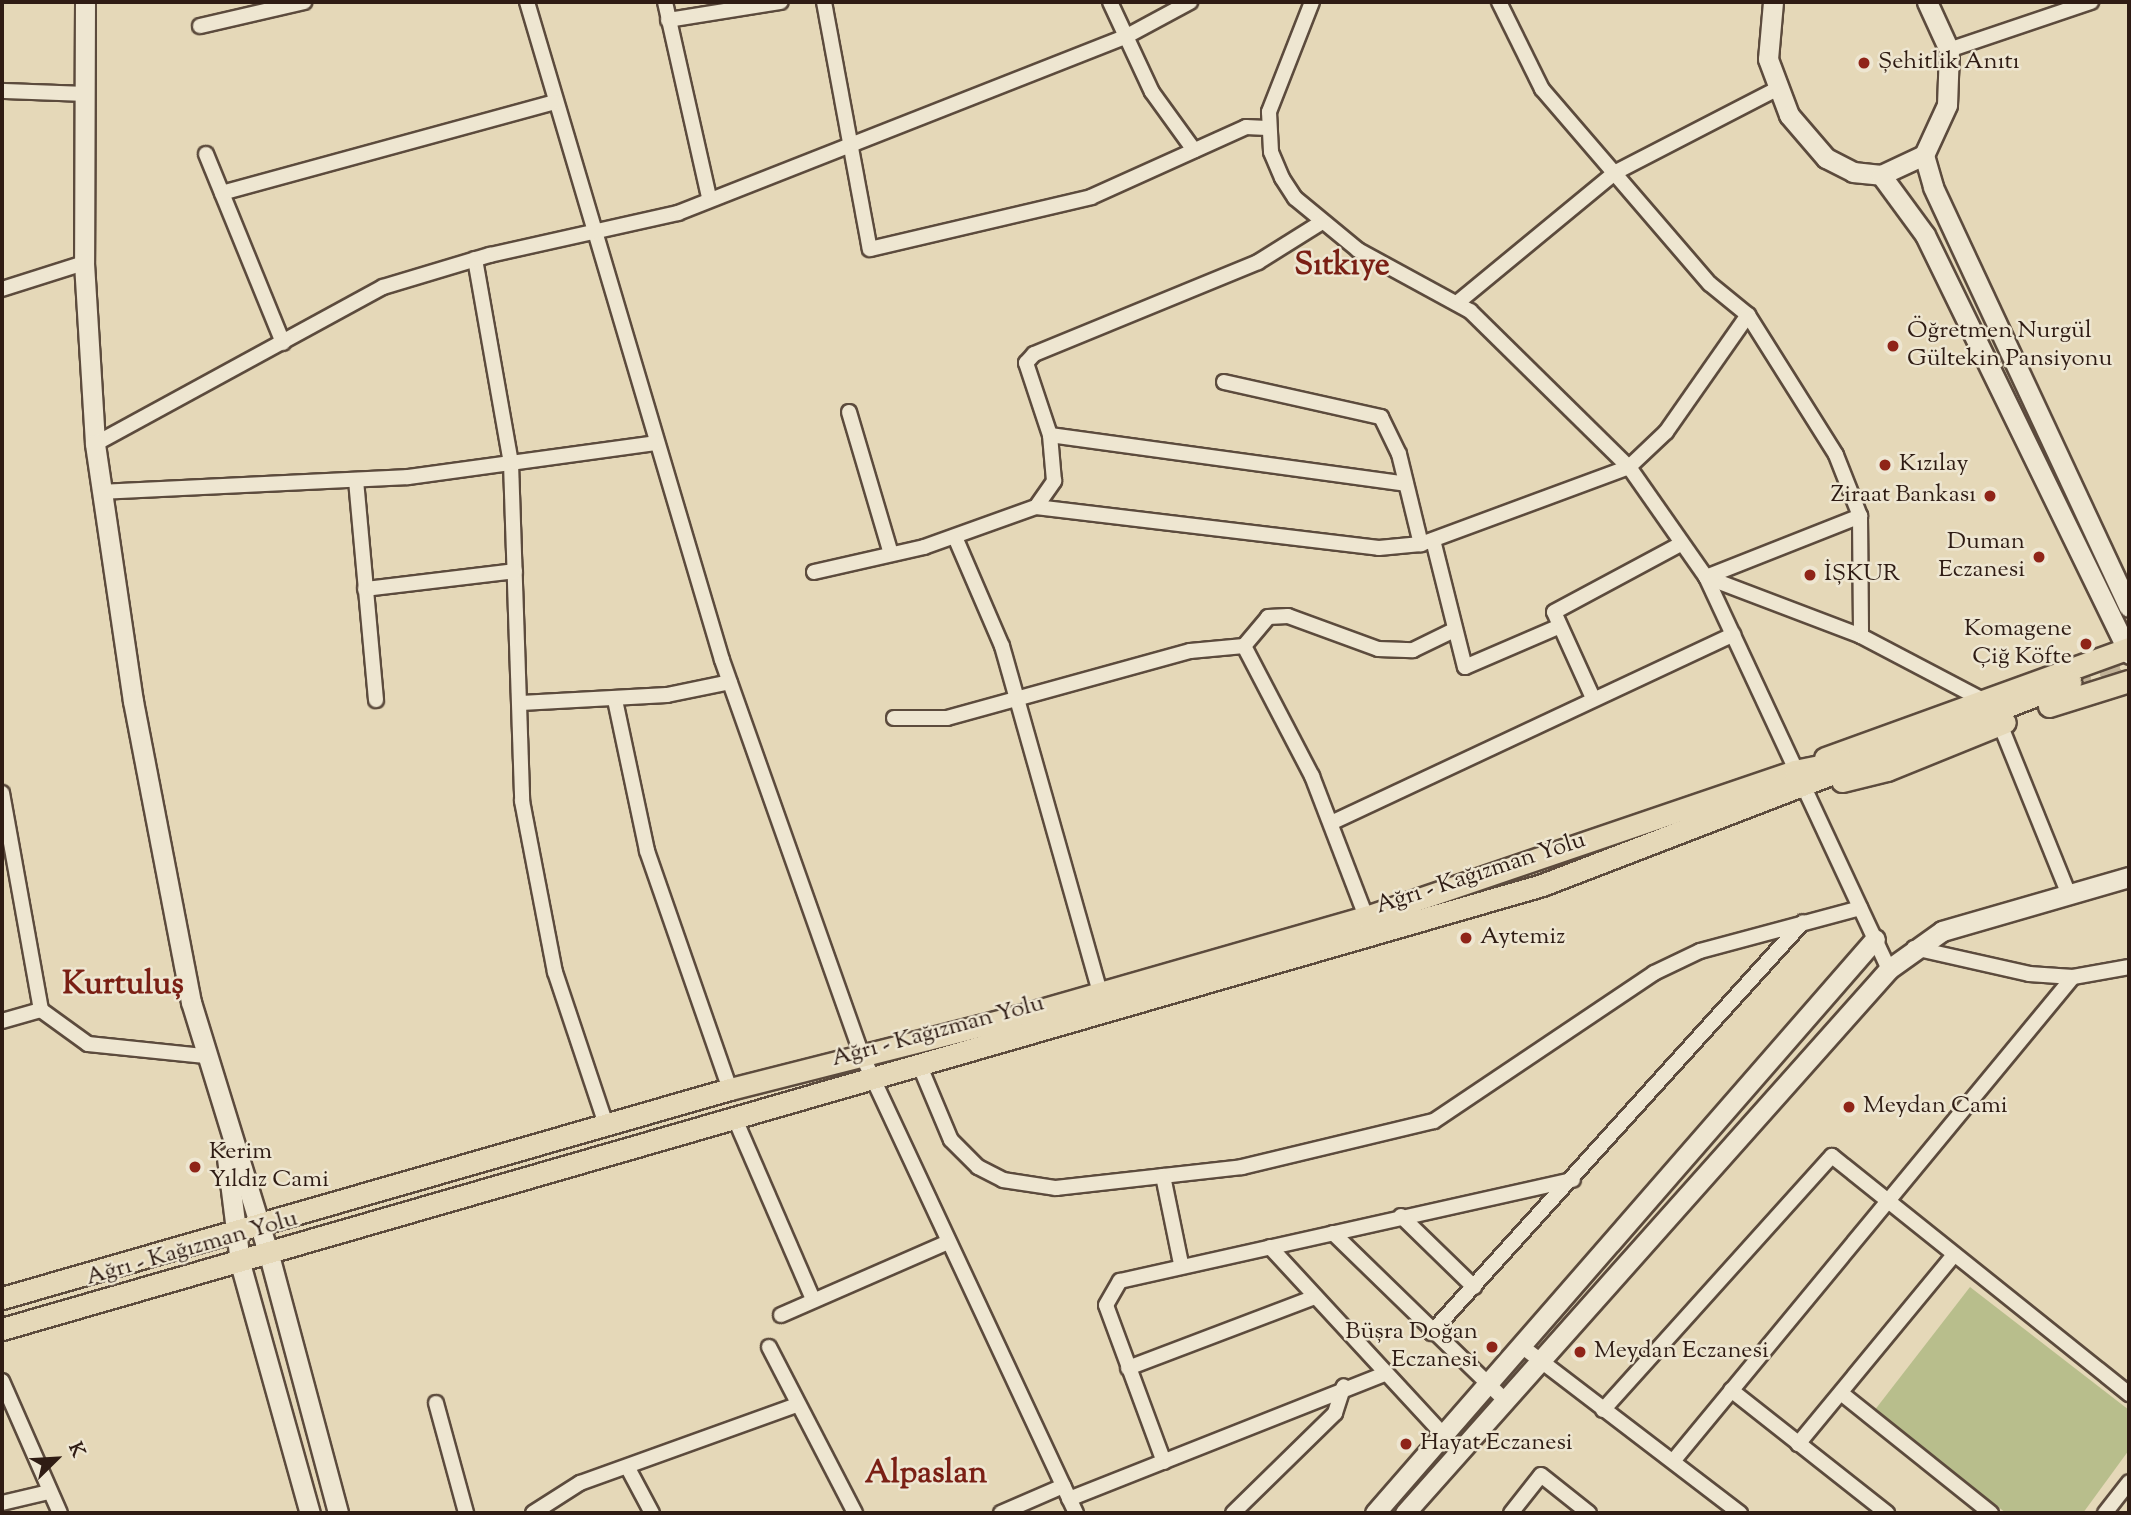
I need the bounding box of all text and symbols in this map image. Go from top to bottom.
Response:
place label: Şehitlik Anıtı [1878,49,2019,77]
marker: Şehitlik Anıtı [1856,55,1872,71]
district label: Sıtkıye [1294,247,1390,285]
place label: Öğretmen Nurgül Gültekin Pansiyonu [1907,318,2112,374]
marker: Öğretmen Nurgül Gültekin Pansiyonu [1885,338,1901,354]
place label: Kızılay [1899,451,1968,479]
marker: Kızılay [1877,457,1893,473]
place label: Ziraat Bankası [1831,482,1976,510]
marker: Ziraat Bankası [1982,488,1998,504]
place label: Duman Eczanesi [1938,529,2025,585]
marker: Duman Eczanesi [2031,549,2047,565]
place label: İŞKUR [1824,561,1900,589]
marker: İŞKUR [1802,567,1818,583]
place label: Komagene Çiğ Köfte [1964,616,2072,672]
marker: Komagene Çiğ Köfte [2078,636,2094,652]
street label: Ağrı - Kağızman Yolu [1372,826,1590,922]
place label: Aytemiz [1480,924,1565,952]
marker: Aytemiz [1458,930,1474,946]
district label: Kurtuluş [62,966,184,1004]
street label: Ağrı - Kağızman Yolu [829,990,1047,1074]
place label: Meydan Cami [1863,1093,2008,1121]
marker: Meydan Cami [1841,1099,1857,1115]
place label: Kerim Yıldız Cami [209,1139,329,1195]
marker: Kerim Yıldız Cami [187,1159,203,1175]
street label: Ağrı - Kağızman Yolu [83,1205,301,1293]
place label: Büşra Doğan Eczanesi [1345,1319,1478,1375]
place label: Meydan Eczanesi [1594,1338,1769,1366]
marker: Büşra Doğan Eczanesi [1484,1339,1500,1355]
marker: Meydan Eczanesi [1572,1344,1588,1360]
north arrow [21,1424,91,1494]
place label: Hayat Eczanesi [1420,1430,1573,1458]
marker: Hayat Eczanesi [1398,1436,1414,1452]
text: K [61,1438,91,1462]
district label: Alpaslan [865,1455,987,1493]

